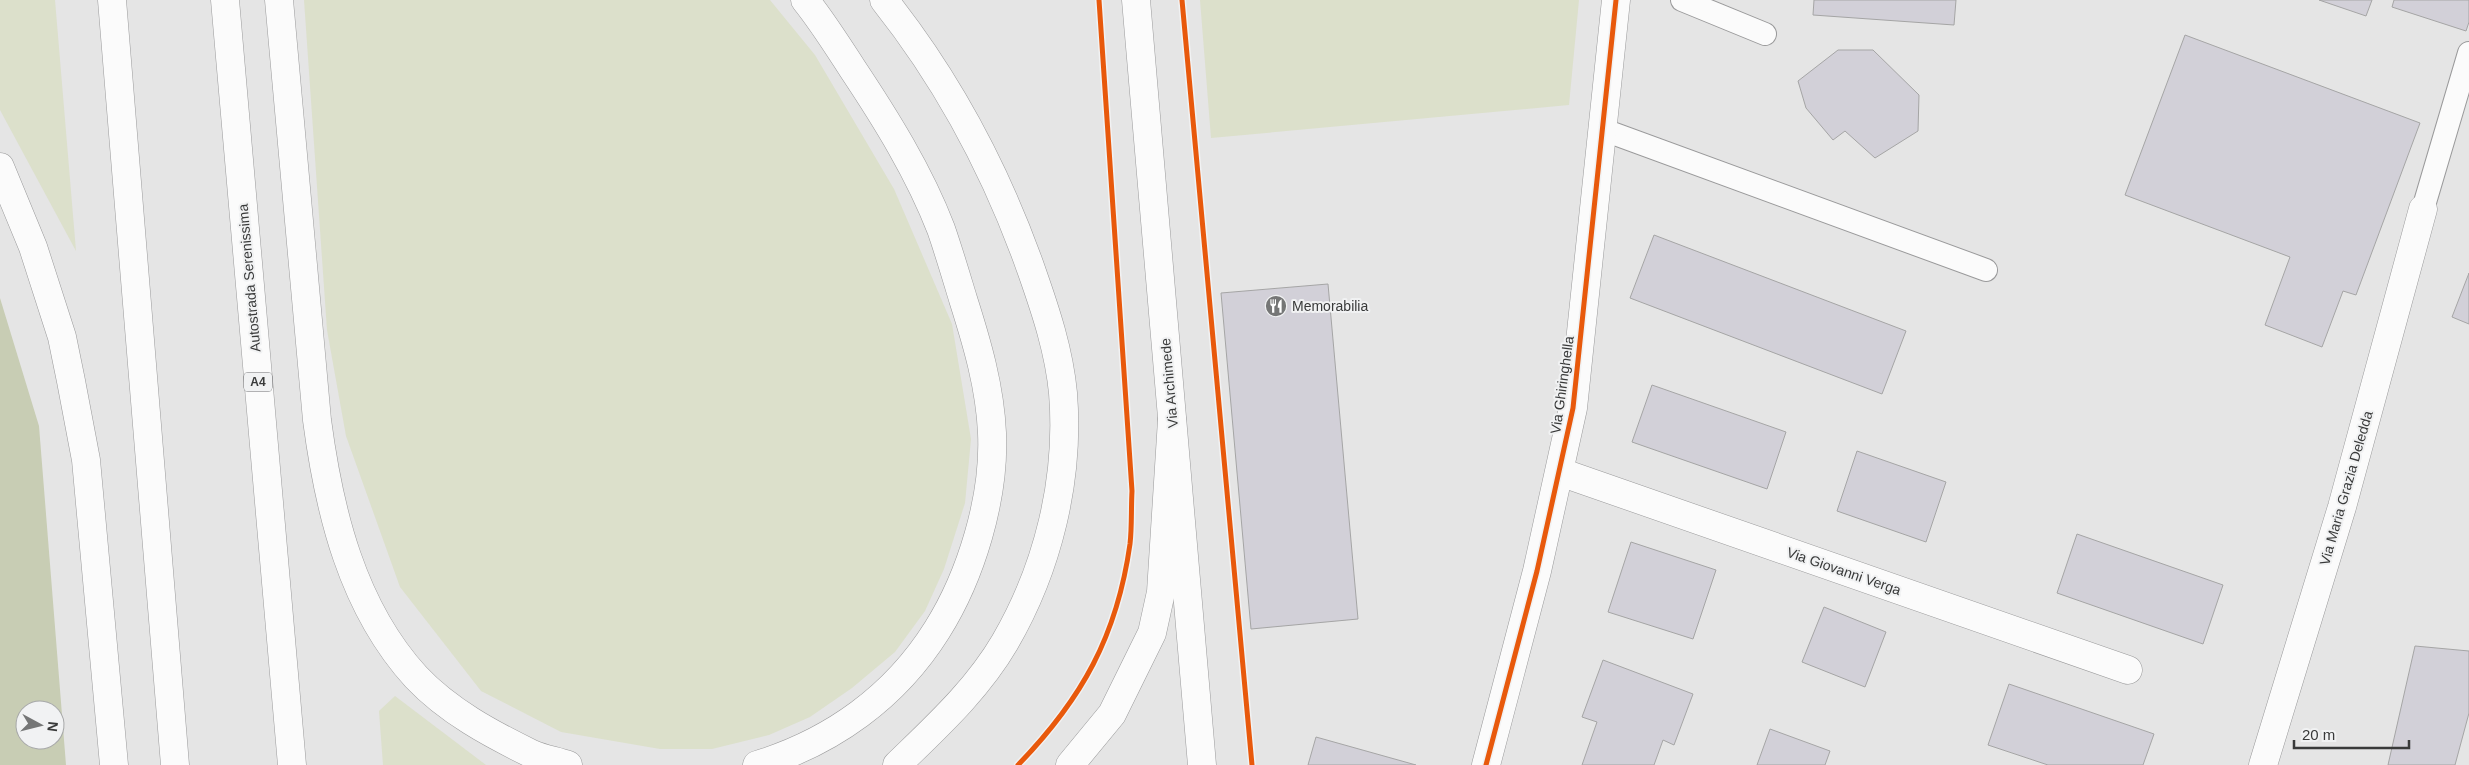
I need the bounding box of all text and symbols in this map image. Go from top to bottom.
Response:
street label: Autostrada Serenissima [235,203,263,353]
restaurant icon: Memorabilia [1264,294,1288,318]
place label: Memorabilia [1292,298,1368,314]
street label: Via Ghiringhella [1547,335,1577,435]
street label: Via Archimede [1157,337,1181,429]
road number: A4 [244,372,272,392]
street label: Via Maria Grazia Deledda [2316,409,2376,567]
street label: Via Giovanni Verga [1785,544,1903,598]
north arrow [15,700,65,750]
scale bar [2294,718,2409,750]
text: N [44,721,61,733]
text: 20 m [2302,726,2335,743]

